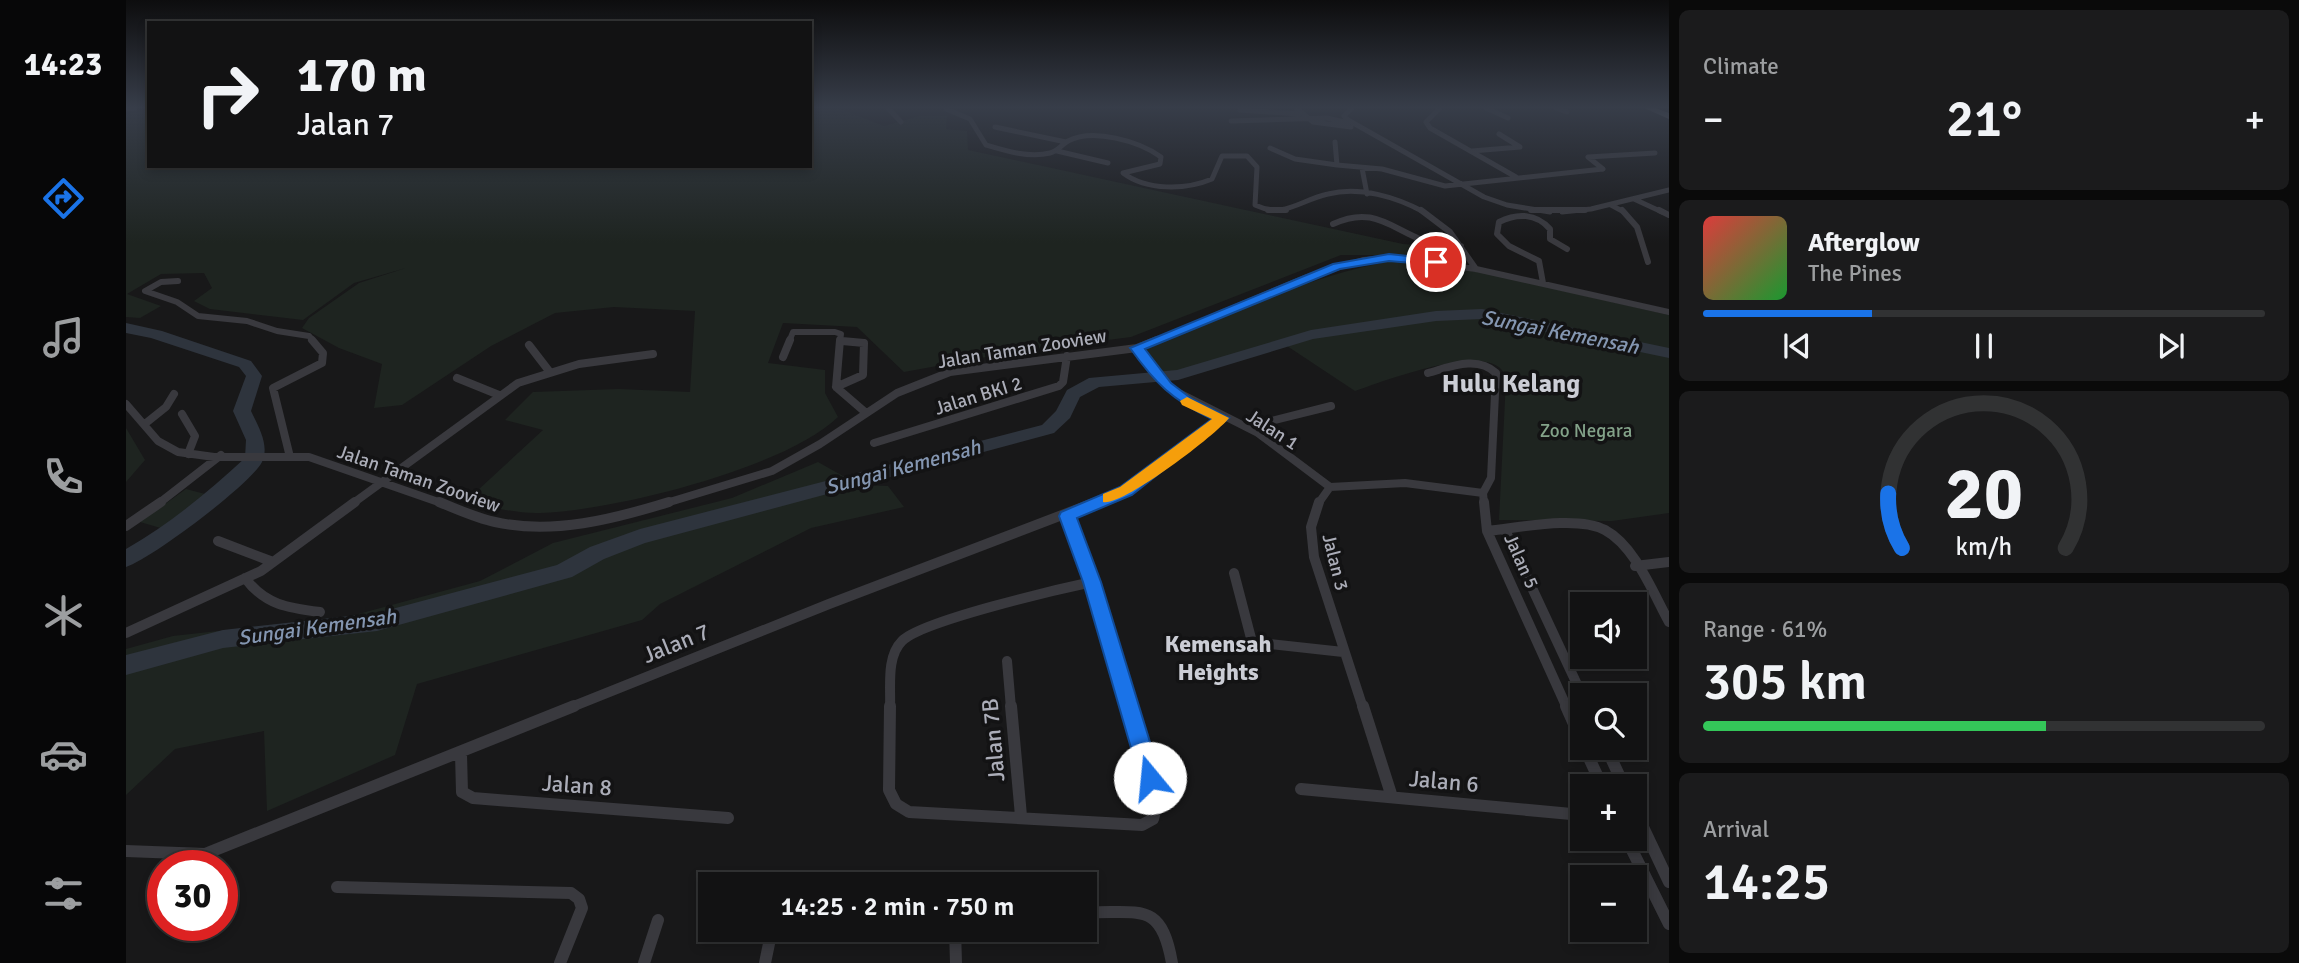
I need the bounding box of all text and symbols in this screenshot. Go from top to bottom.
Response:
text: 14:23 [24,45,102,84]
text: 170 m [297,45,427,105]
icon: right [182,49,273,140]
text: Climate [1703,52,1779,81]
text: 21° [1946,87,2022,151]
text: − [1703,96,1724,143]
text: + [2244,96,2265,143]
text: Jalan 7 [297,105,394,144]
icon: directions [39,174,88,223]
text: Afterglow [1808,227,1920,259]
pin [1406,232,1466,292]
icon: arrive [1417,243,1455,281]
text: The Pines [1808,259,1902,288]
water label: Sungai Kemensah [1479,304,1641,360]
icon: music [39,313,88,362]
street label: Jalan Taman Zooview [936,324,1109,374]
icon: previous [1778,327,1816,365]
icon: pause [1965,327,2003,365]
icon: next [2152,327,2190,365]
district label: Hulu Kelang [1442,368,1580,400]
street label: Jalan BKI 2 [932,371,1025,421]
street label: Jalan 1 [1242,404,1303,456]
park label: Zoo Negara [1540,419,1632,443]
water label: Sungai Kemensah [823,434,984,500]
street label: Jalan Taman Zooview [334,440,504,518]
text: 20 [1945,450,2023,539]
icon: phone [39,452,88,501]
street label: Jalan 5 [1498,530,1544,593]
text: km/h [1956,530,2012,561]
street label: Jalan 3 [1316,531,1354,593]
icon: climate [39,591,88,640]
map controls [1570,592,1647,942]
button: sound [1570,592,1647,669]
water label: Sungai Kemensah [236,603,398,651]
text: Range · 61% [1703,615,1827,644]
street label: Jalan 7 [638,617,714,670]
district label: Kemensah Heights [1165,629,1271,687]
text: 305 km [1703,650,1867,714]
button: search [1570,683,1647,760]
street label: Jalan 7B [975,697,1012,783]
icon: car [39,730,88,779]
position arrow [1113,741,1187,815]
street label: Jalan 6 [1408,764,1480,799]
street label: Jalan 8 [541,769,613,802]
button: + [1570,774,1647,851]
text: Arrival [1703,815,1769,844]
speed limit sign: 30 [147,850,238,941]
text: 14:25 [1703,850,1830,914]
button: − [1570,865,1647,942]
icon: filters [39,869,88,918]
text: 14:25 · 2 min · 750 m [781,891,1014,923]

